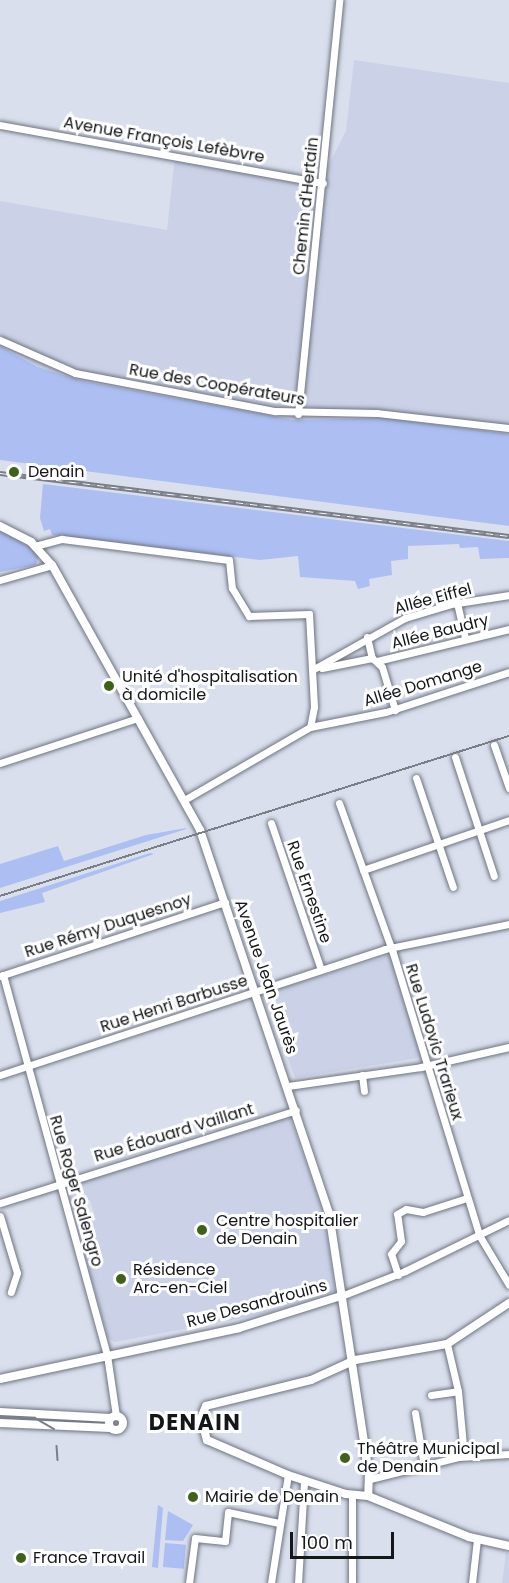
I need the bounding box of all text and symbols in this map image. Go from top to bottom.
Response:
street label: Avenue François Lefèbvre [62,113,266,167]
street label: Chemin d'Hertain [289,136,323,276]
street label: Rue des Coopérateurs [128,360,306,410]
place label: Denain [28,462,84,482]
marker: Denain [5,463,23,481]
street label: Allée Eiffel [392,579,474,619]
street label: Allée Baudry [389,611,491,653]
street label: Allée Domange [362,657,484,711]
place label: Unité d'hospitalisation à domicile [122,667,298,705]
marker: Unité d'hospitalisation à domicile [100,677,118,695]
street label: Rue Ernestine [283,838,335,946]
street label: Rue Rémy Duquesnoy [22,890,194,962]
street label: Avenue Jean Jaurès [231,897,301,1057]
street label: Rue Ludovic Trarieux [401,962,467,1122]
street label: Rue Henri Barbusse [98,971,250,1037]
street label: Rue Édouard Vaillant [92,1100,256,1166]
street label: Rue Roger Salengro [45,1113,107,1269]
place label: Centre hospitalier de Denain [216,1211,358,1249]
marker: Centre hospitalier de Denain [193,1221,211,1239]
place label: Résidence Arc-en-Ciel [133,1260,227,1298]
marker: Résidence Arc-en-Ciel [114,1272,128,1286]
street label: Rue Desandrouins [185,1276,329,1332]
district label: DENAIN [149,1410,241,1436]
place label: Théâtre Municipal de Denain [357,1439,500,1477]
marker: Théâtre Municipal de Denain [338,1451,352,1465]
place label: Mairie de Denain [205,1487,339,1507]
marker: Mairie de Denain [186,1490,200,1504]
scale bar [293,1520,396,1558]
text: 100 m [301,1530,353,1555]
place label: France Travail [33,1548,145,1568]
marker: France Travail [14,1551,28,1565]

